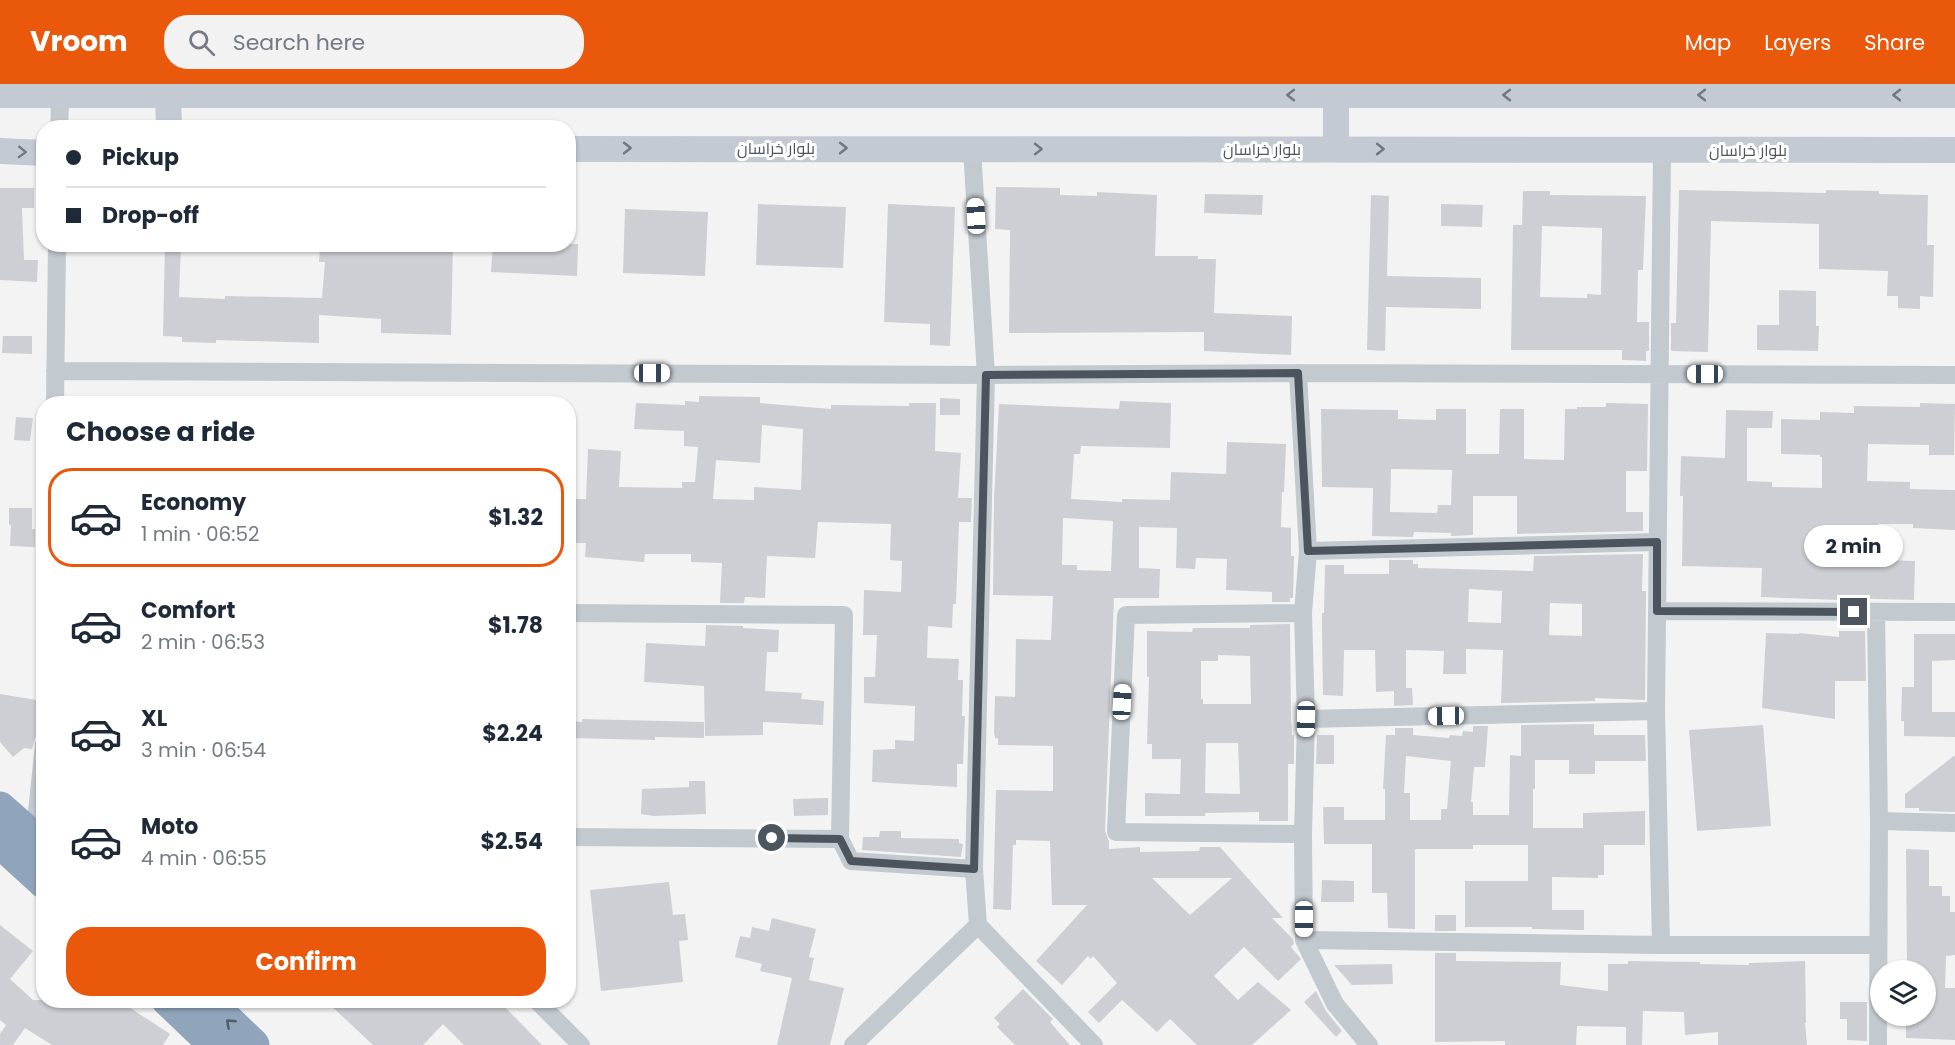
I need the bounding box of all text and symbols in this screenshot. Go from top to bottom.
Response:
search box [164,15,584,69]
text: Vroom [30,22,128,61]
icon: search [185,26,218,59]
text: Search here [233,27,365,58]
text: Map [1685,28,1731,57]
text: Layers [1764,28,1831,57]
text: Share [1864,28,1925,57]
one-way arrow [1286,89,1295,101]
one-way arrow [1502,89,1511,101]
one-way arrow [1697,89,1706,101]
one-way arrow [1892,89,1901,101]
street label: بلوار خراسان [737,137,815,160]
street label: بلوار خراسان [1223,138,1301,161]
street label: بلوار خراسان [1709,139,1787,162]
text: Pickup [102,142,179,173]
one-way arrow [622,142,631,154]
one-way arrow [838,142,847,154]
one-way arrow [1033,143,1042,155]
one-way arrow [1375,143,1384,155]
one-way arrow [17,146,26,158]
car [966,198,986,234]
text: Drop-off [102,200,199,231]
car [634,364,670,382]
car [1687,365,1723,383]
text: Choose a ride [66,413,255,450]
text: Economy [141,487,246,518]
icon: car [69,491,123,545]
text: $1.32 [488,502,543,533]
text: 1 min · 06:52 [141,520,260,548]
callout: 2 min [1804,525,1904,567]
text: 2 min [1825,532,1882,560]
text: Comfort [141,595,235,626]
route end [1840,598,1867,625]
icon: car [69,599,123,653]
text: $1.78 [488,610,543,641]
text: 2 min · 06:53 [141,628,265,656]
car [1112,684,1132,720]
car [1297,701,1315,737]
text: XL [141,703,167,734]
icon: car [69,707,123,761]
car [1428,707,1464,725]
text: $2.24 [482,718,543,749]
text: 3 min · 06:54 [141,736,266,764]
text: Moto [141,811,198,842]
icon: car [69,815,123,869]
route start [758,824,785,851]
text: $2.54 [481,826,543,857]
text: 4 min · 06:55 [141,844,267,872]
car [1295,901,1313,937]
button: Confirm [66,927,546,996]
map controls [1870,960,1936,1026]
button: layers [1870,960,1936,1026]
one-way arrow [226,1019,236,1030]

